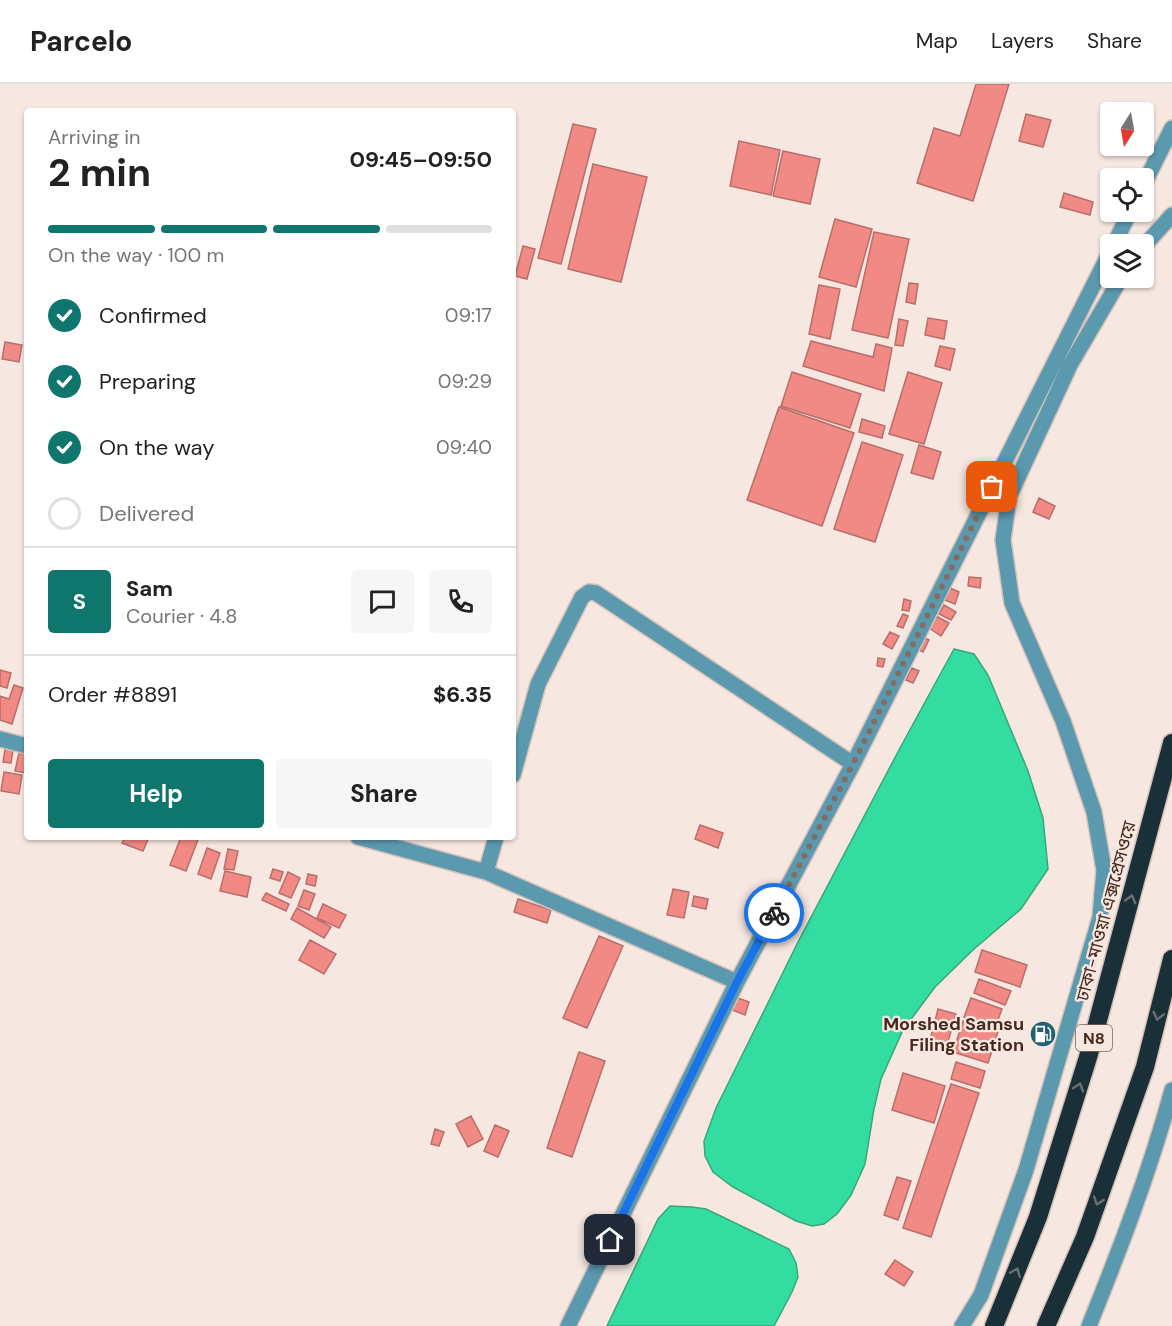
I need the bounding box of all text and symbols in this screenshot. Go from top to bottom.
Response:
text: Parcelo [30,23,132,60]
text: Map [916,27,958,55]
text: Layers [991,27,1054,55]
text: Share [1087,27,1142,55]
north arrow [1100,102,1154,156]
map controls [1100,102,1154,288]
text: Arriving in [48,124,140,150]
text: 09:45–09:50 [349,145,492,174]
text: 2 min [48,147,151,198]
button: locate [1100,168,1154,222]
button: layers [1100,234,1154,288]
text: On the way · 100 m [48,242,224,268]
icon: check [48,299,81,332]
text: Confirmed [99,301,207,330]
text: 09:17 [445,302,492,328]
icon: check [48,365,81,398]
text: Preparing [99,367,196,396]
text: 09:29 [438,368,492,394]
icon: check [48,431,81,464]
text: On the way [99,433,214,462]
text: 09:40 [436,434,492,460]
pin [966,461,1017,512]
icon: bag [975,470,1008,503]
text: Delivered [99,499,194,528]
button: chat [351,570,414,633]
button: phone [429,570,492,633]
text: Sam [126,574,173,603]
text: S [73,587,86,616]
text: Courier · 4.8 [126,603,237,629]
text: Order #8891 [48,680,177,709]
text: $6.35 [433,680,492,709]
button: Help [48,759,264,828]
button: Share [276,759,492,828]
street label: ঢাকা-মাওয়া এক্সপ্রেসওয়ে [1070,818,1142,1005]
courier [744,883,804,943]
one-way arrow [1123,894,1136,904]
icon: bike [758,897,791,930]
one-way arrow [1152,1011,1165,1021]
place label: Morshed Samsu Filing Station [883,1012,1024,1057]
fuel station icon: Morshed Samsu Filing Station [1028,1019,1058,1049]
road number: N8 [1076,1025,1112,1051]
one-way arrow [1072,1082,1084,1093]
one-way arrow [1092,1195,1105,1206]
pin [584,1214,635,1265]
icon: home [593,1223,626,1256]
one-way arrow [1009,1267,1021,1278]

